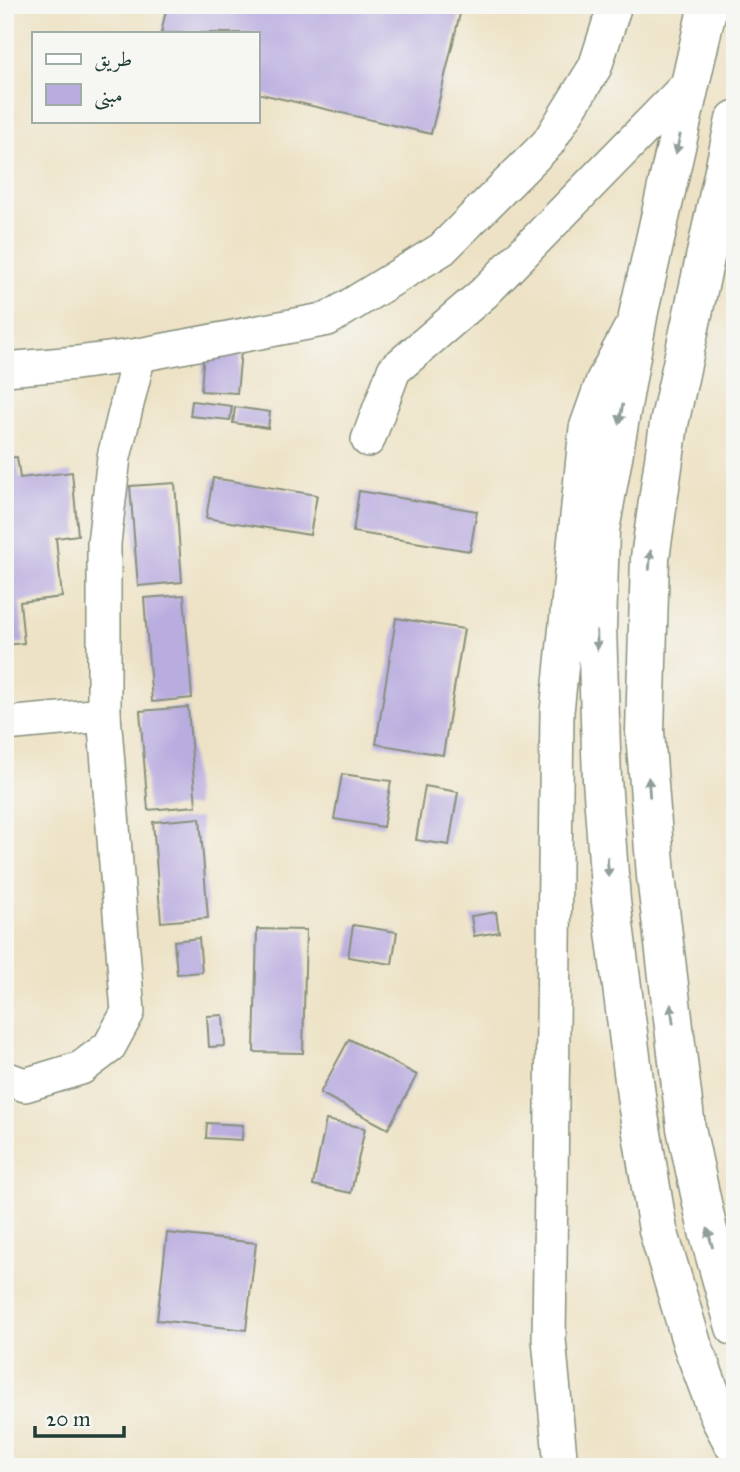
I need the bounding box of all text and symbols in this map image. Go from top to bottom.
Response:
legend [32,32,259,122]
text: طريق [94,46,132,72]
text: مبنى [94,82,123,110]
one-way arrow [672,133,683,155]
one-way arrow [615,403,626,425]
one-way arrow [645,549,656,571]
one-way arrow [591,629,603,651]
one-way arrow [644,776,655,798]
one-way arrow [603,856,614,878]
one-way arrow [667,1002,678,1024]
one-way arrow [704,1226,715,1248]
scale bar [35,1395,124,1439]
text: 20 m [46,1406,91,1432]

